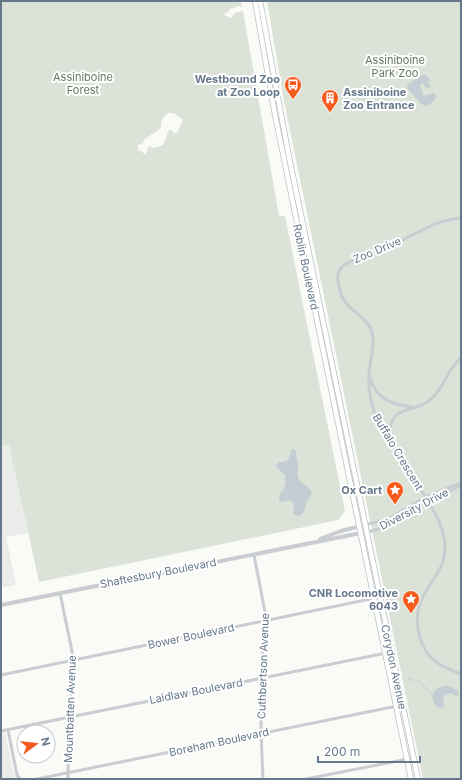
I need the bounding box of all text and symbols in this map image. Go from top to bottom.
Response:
park label: Assiniboine Park Zoo [365,53,425,80]
park label: Assiniboine Forest [53,70,113,97]
place label: Westbound Zoo at Zoo Loop [195,72,280,99]
bus stop icon: Westbound Zoo at Zoo Loop [283,75,303,100]
place label: Assiniboine Zoo Entrance [343,85,415,112]
building icon: Assiniboine Zoo Entrance [320,88,340,113]
street label: Roblin Boulevard [290,223,322,311]
street label: Zoo Drive [351,234,403,266]
street label: Buffalo Crescent [370,411,427,493]
place icon: Ox Cart [385,480,405,505]
place label: Ox Cart [341,483,382,497]
street label: Diversity Drive [377,485,451,533]
street label: Shaftesbury Boulevard [99,555,217,591]
place label: CNR Locomotive 6043 [309,586,398,613]
place icon: CNR Locomotive 6043 [401,589,421,614]
street label: Cuthbertson Avenue [254,613,272,719]
street label: Bower Boulevard [146,620,236,652]
street label: Corydon Avenue [378,623,410,711]
street label: Mountbatten Avenue [61,655,79,763]
street label: Laidlaw Boulevard [148,675,244,707]
north arrow [16,724,56,764]
street label: Boreham Boulevard [168,725,270,759]
text: N [38,736,54,747]
scale bar [318,738,420,764]
text: 200 m [324,744,360,759]

